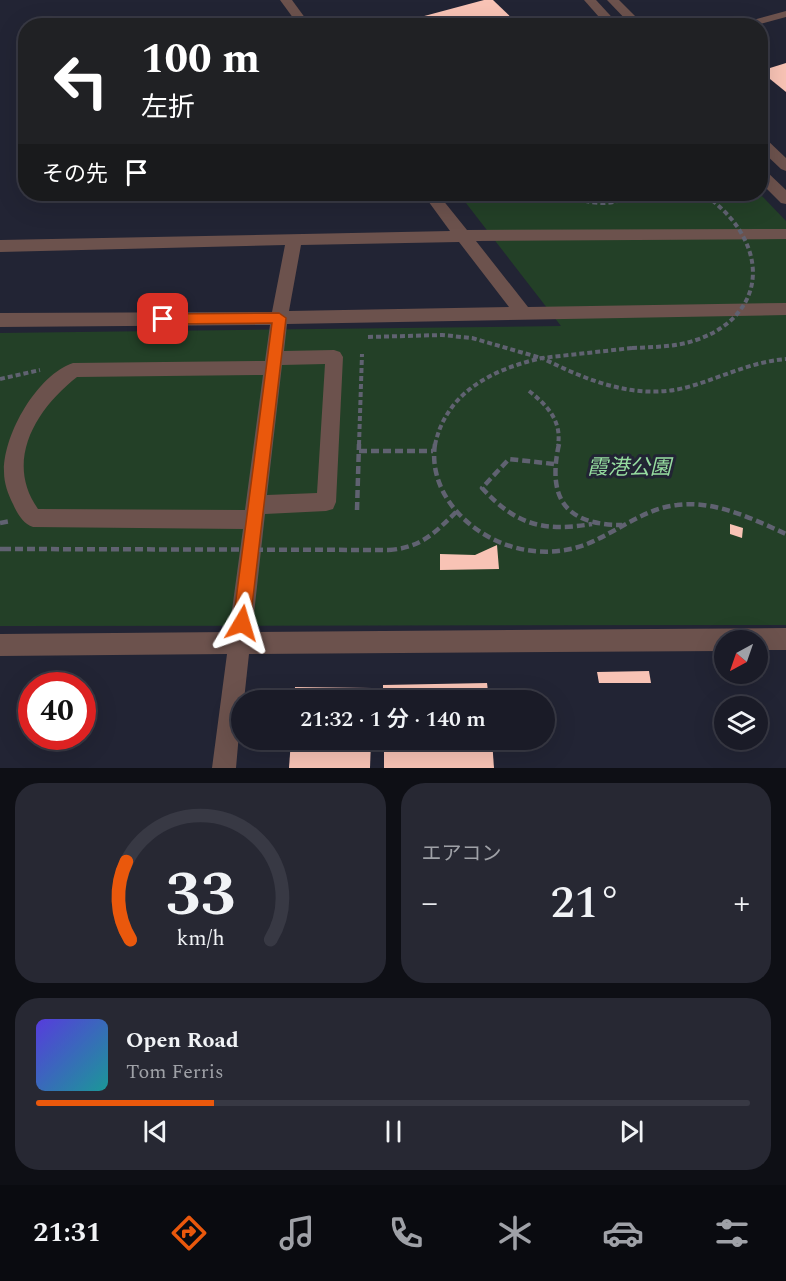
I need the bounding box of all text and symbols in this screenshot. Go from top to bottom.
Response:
text: 100 m [141,28,260,91]
icon: left [42,42,120,120]
text: 左折 [141,87,195,129]
icon: arrive [120,156,153,189]
text: その先 [42,158,108,191]
pin [137,293,188,344]
icon: arrive [146,302,179,335]
park label: 霞港公園 [587,452,674,484]
position arrow [210,591,274,655]
north arrow [714,630,768,684]
map controls [714,630,768,750]
speed limit sign: 40 [18,672,96,750]
button: layers [714,696,768,750]
text: 21:32 · 1 分 · 140 m [300,703,486,736]
text: エアコン [422,839,502,869]
text: 33 [165,848,235,943]
text: 21° [550,869,621,938]
text: − [422,878,438,928]
text: + [734,878,750,928]
text: km/h [176,922,224,955]
text: Open Road [126,1024,239,1057]
text: Tom Ferris [126,1057,224,1087]
icon: previous [139,1115,172,1148]
icon: pause [377,1115,410,1148]
icon: next [615,1115,648,1148]
text: 21:31 [33,1212,101,1254]
icon: directions [168,1212,210,1254]
icon: music [276,1212,318,1254]
icon: phone [385,1212,427,1254]
icon: climate [494,1212,536,1254]
icon: car [602,1212,644,1254]
icon: filters [711,1212,753,1254]

